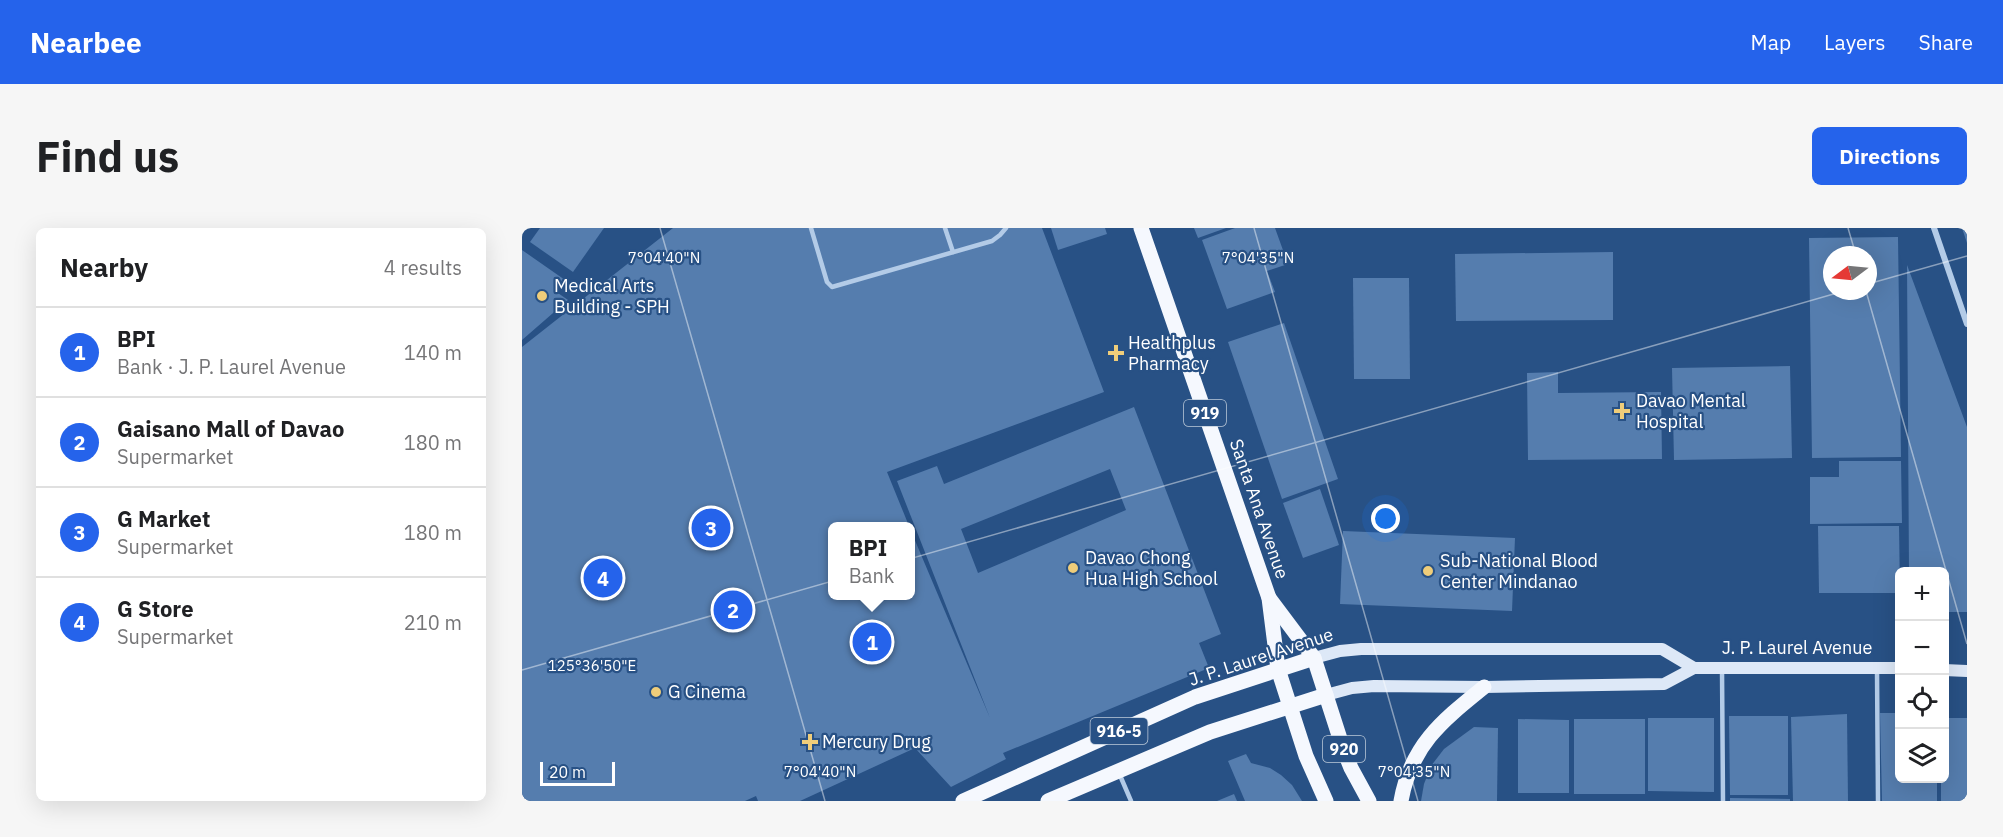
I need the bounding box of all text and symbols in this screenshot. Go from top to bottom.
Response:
text: Nearbee [30,24,142,61]
text: Map [1751,28,1791,56]
text: Layers [1824,28,1886,56]
text: Share [1919,28,1973,56]
button: Directions [1812,127,1967,185]
text: Find us [36,129,179,184]
north arrow [1823,246,1877,300]
text: 7°04'40"N [628,248,700,267]
text: 7°04'35"N [1222,248,1294,267]
text: Nearby [60,250,148,284]
text: 4 results [384,254,462,281]
place label: Medical Arts Building - SPH [554,274,670,318]
marker: Medical Arts Building - SPH [535,289,549,303]
text: BPI [117,324,156,353]
place label: Healthplus Pharmacy [1128,331,1216,375]
text: 1 [74,339,86,366]
text: 140 m [404,339,462,366]
marker: Healthplus Pharmacy [1109,346,1123,360]
text: Bank · J. P. Laurel Avenue [117,353,346,380]
place label: Davao Mental Hospital [1636,389,1746,433]
road number: 919 [1184,400,1226,426]
marker: Davao Mental Hospital [1613,402,1631,420]
text: Gaisano Mall of Davao [117,414,344,443]
text: 2 [74,429,86,456]
text: 180 m [404,429,462,456]
street label: Santa Ana Avenue [1225,436,1294,582]
text: Supermarket [117,443,234,470]
text: G Market [117,504,210,533]
your location [1371,504,1400,533]
pin: 3 [692,506,730,550]
text: 3 [74,519,86,546]
text: 180 m [404,519,462,546]
popup [828,522,915,600]
text: Supermarket [117,533,234,560]
text: BPI [849,533,887,562]
place label: Davao Chong Hua High School [1085,546,1218,590]
place label: Sub-National Blood Center Mindanao [1440,549,1598,593]
pin: 4 [584,556,622,600]
marker: Davao Chong Hua High School [1066,561,1080,575]
text: Bank [849,562,894,589]
marker: Sub-National Blood Center Mindanao [1421,564,1435,578]
map controls [1895,567,1949,783]
button: + [1895,567,1949,621]
pin: 2 [714,588,752,632]
text: G Store [117,594,194,623]
text: 4 [74,609,86,636]
text: 210 m [404,609,462,636]
pin: 1 [852,620,892,664]
button: − [1895,621,1949,675]
street label: J. P. Laurel Avenue [1186,622,1336,691]
text: Supermarket [117,623,234,650]
street label: J. P. Laurel Avenue [1722,636,1872,659]
text: 125°36'50"E [548,656,636,675]
button: locate [1895,675,1949,729]
place label: G Cinema [668,680,746,703]
marker: G Cinema [649,685,663,699]
road number: 916-5 [1090,718,1148,744]
button: layers [1895,729,1949,783]
place label: Mercury Drug [822,730,931,753]
marker: Mercury Drug [803,735,817,749]
road number: 920 [1323,736,1365,762]
scale bar [540,759,615,786]
text: 20 m [549,762,586,782]
text: 7°04'40"N [784,762,856,781]
text: 7°04'35"N [1378,762,1450,781]

